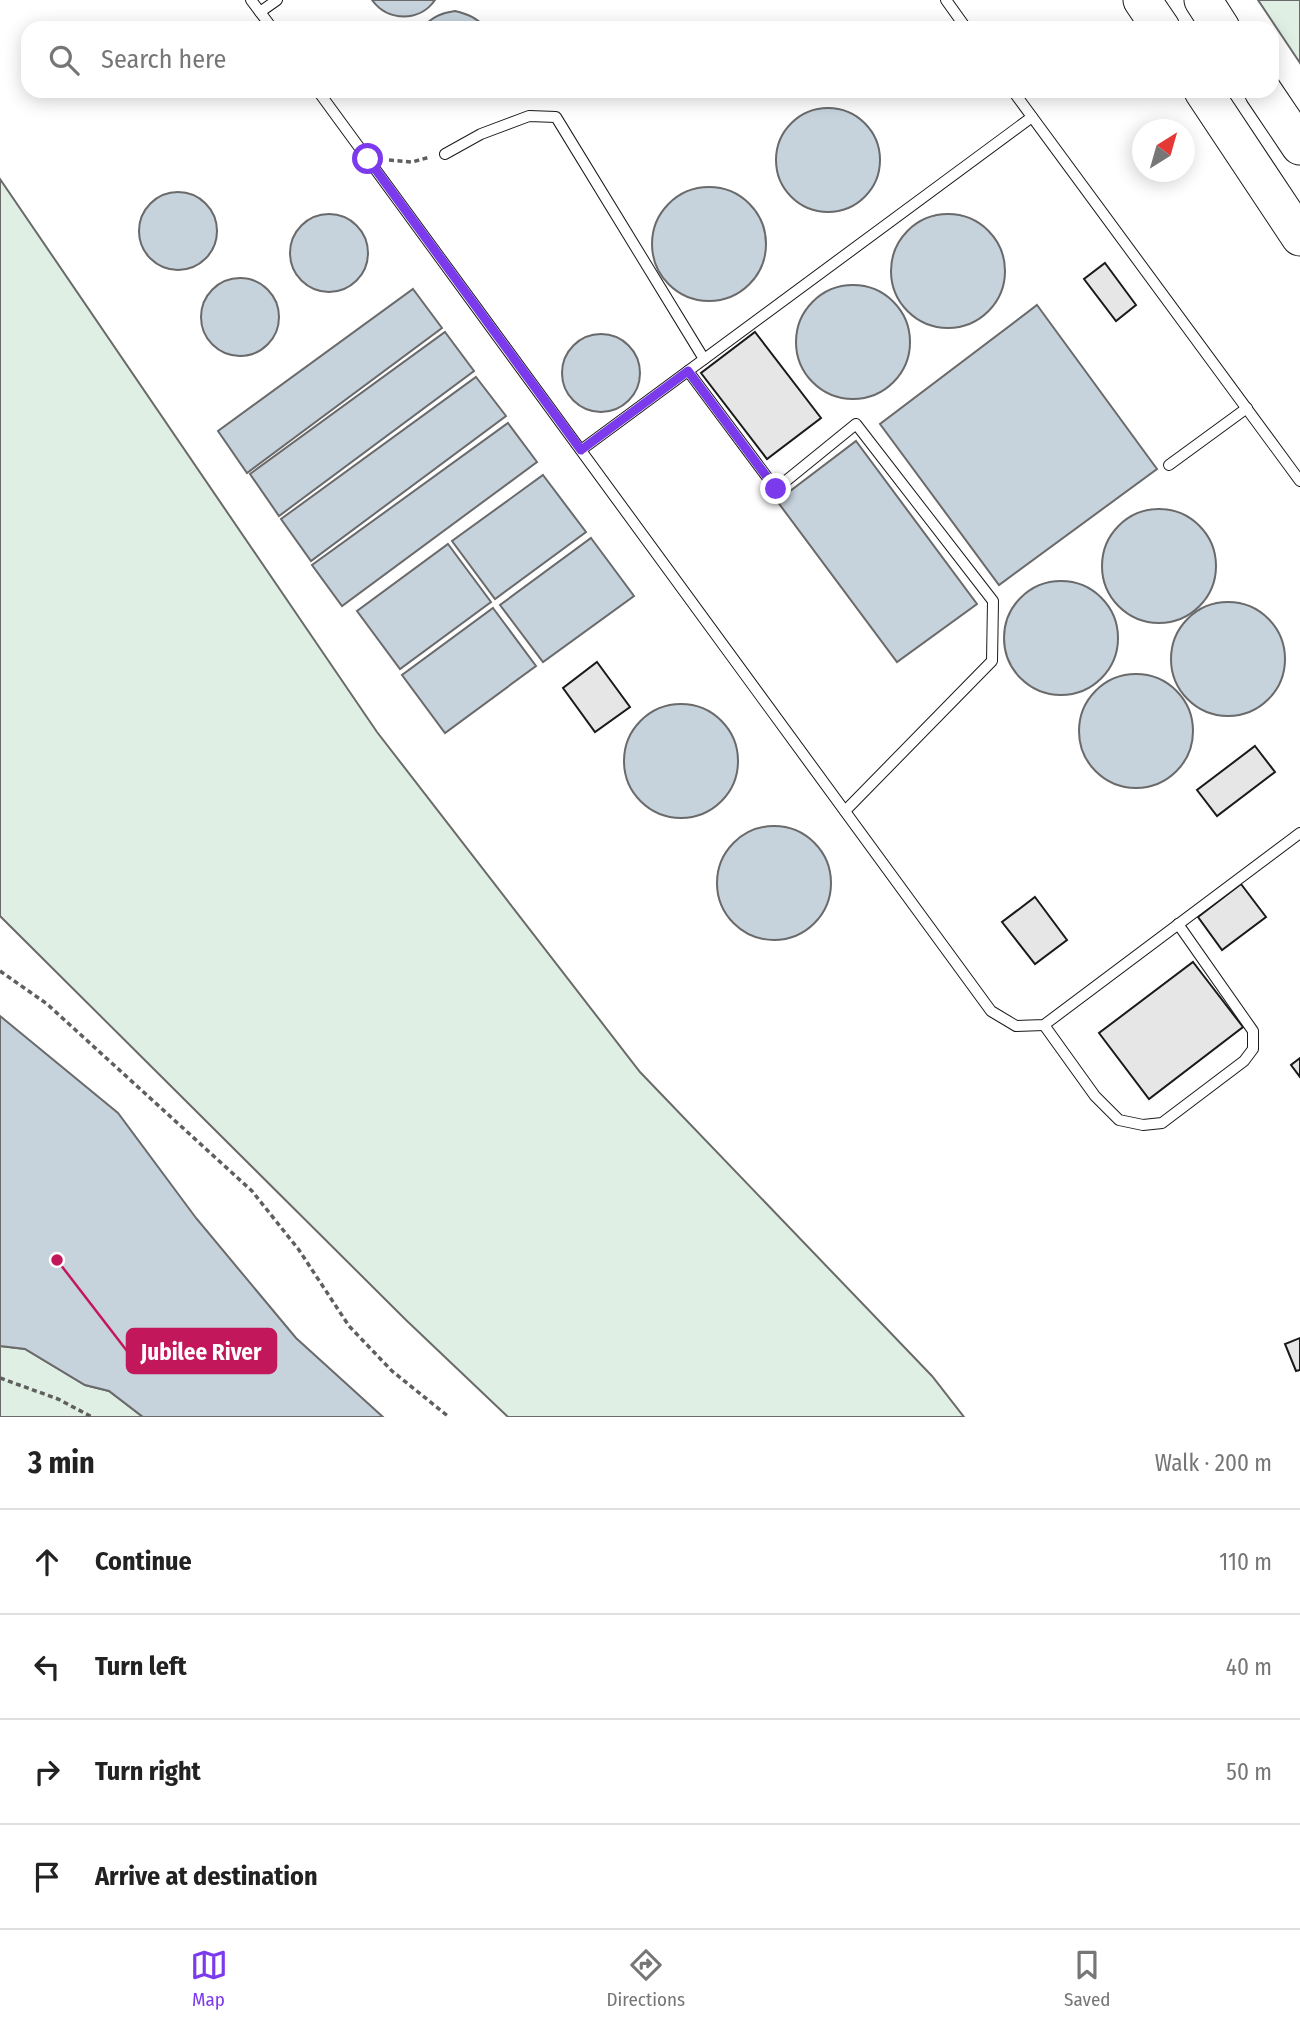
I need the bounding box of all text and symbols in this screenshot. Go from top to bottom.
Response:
search box [21,21,1279,98]
icon: search [45,41,83,79]
text: Search here [101,44,226,75]
north arrow [1132,119,1195,182]
route start [352,143,383,174]
route end [760,473,791,504]
callout: Jubilee River [127,1329,276,1373]
text: Jubilee River [140,1338,262,1366]
text: 3 min [28,1445,95,1481]
text: Walk · 200 m [1155,1449,1272,1477]
icon: ahead [28,1543,66,1581]
text: Continue [95,1546,192,1577]
text: 110 m [1219,1548,1272,1576]
icon: left [28,1648,66,1686]
text: Turn left [95,1651,187,1682]
text: 40 m [1226,1653,1272,1681]
icon: right [28,1753,66,1791]
text: Turn right [95,1756,201,1787]
text: 50 m [1226,1758,1272,1786]
icon: arrive [28,1858,66,1896]
text: Arrive at destination [95,1861,318,1892]
tab: Map [190,1946,228,2011]
tab: Directions [607,1946,685,2011]
tab: Saved [1064,1946,1110,2011]

